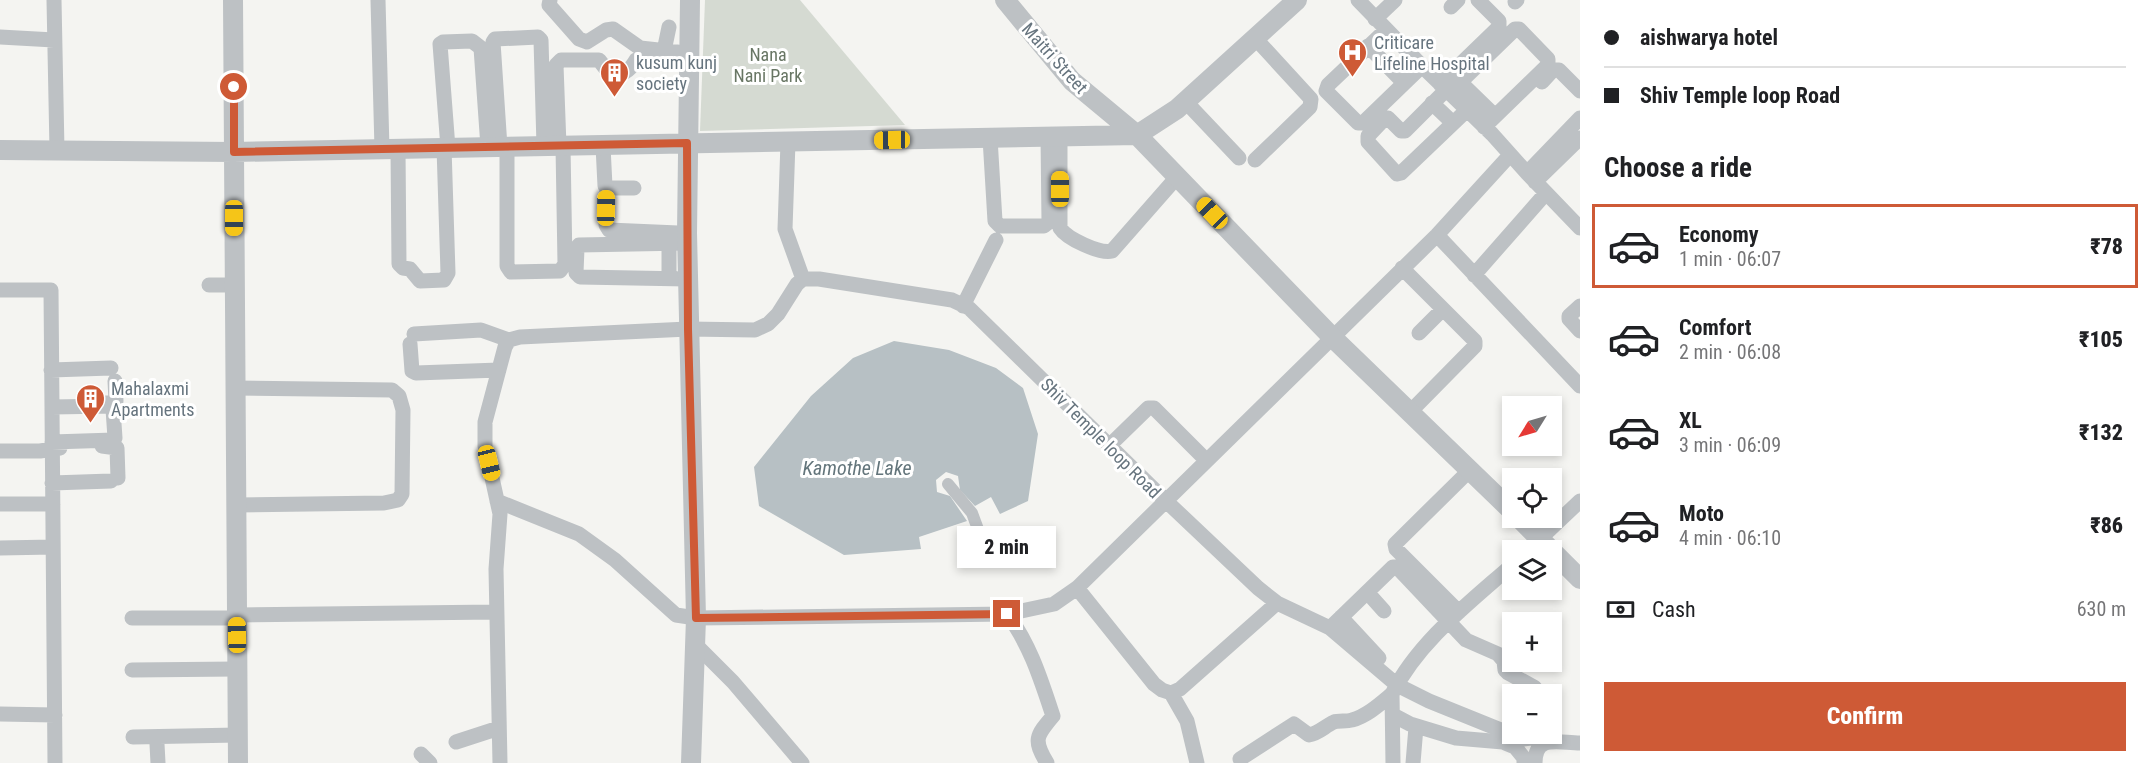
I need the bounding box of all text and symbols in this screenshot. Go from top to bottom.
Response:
street label: Maitri Street [1018,18,1092,98]
text: aishwarya hotel [1640,25,1778,50]
place label: Criticare Lifeline Hospital [1374,32,1490,74]
hospital icon: Criticare Lifeline Hospital [1337,36,1369,78]
park label: Nana Nani Park [734,44,802,86]
place label: kusum kunj society [636,52,717,94]
building icon: kusum kunj society [599,56,631,98]
route start [220,73,247,100]
text: Shiv Temple loop Road [1640,83,1840,108]
car [874,131,910,149]
text: Choose a ride [1604,152,1752,184]
car [1051,171,1069,207]
car [597,190,615,226]
car [1193,194,1231,232]
car [225,200,243,236]
icon: car [1607,219,1661,273]
text: Economy [1679,222,1759,247]
text: ₹78 [2090,234,2123,259]
text: 1 min · 06:07 [1679,247,1781,271]
icon: car [1607,312,1661,366]
text: Comfort [1679,315,1752,340]
text: ₹105 [2079,327,2123,352]
text: 2 min · 06:08 [1679,340,1781,364]
street label: Shiv Temple loop Road [1037,374,1165,502]
place label: Mahalaxmi Apartments [111,378,194,420]
building icon: Mahalaxmi Apartments [74,382,106,424]
north arrow [1502,396,1562,456]
map controls [1502,396,1562,744]
icon: car [1607,405,1661,459]
text: XL [1679,408,1702,433]
text: ₹132 [2079,420,2123,445]
text: 3 min · 06:09 [1679,433,1781,457]
car [476,443,502,483]
water label: Kamothe Lake [802,456,912,480]
button: locate [1502,468,1562,528]
icon: car [1607,498,1661,552]
text: Moto [1679,501,1724,526]
text: ₹86 [2090,513,2123,538]
text: 4 min · 06:10 [1679,526,1781,550]
callout: 2 min [958,527,1056,569]
text: 2 min [984,535,1029,559]
button: layers [1502,540,1562,600]
icon: cash [1604,593,1637,626]
text: Cash [1652,597,1696,622]
text: 630 m [2077,597,2126,621]
route end [993,600,1020,627]
button: + [1502,612,1562,672]
car [228,617,246,653]
button: Confirm [1604,682,2126,751]
button: − [1502,684,1562,744]

